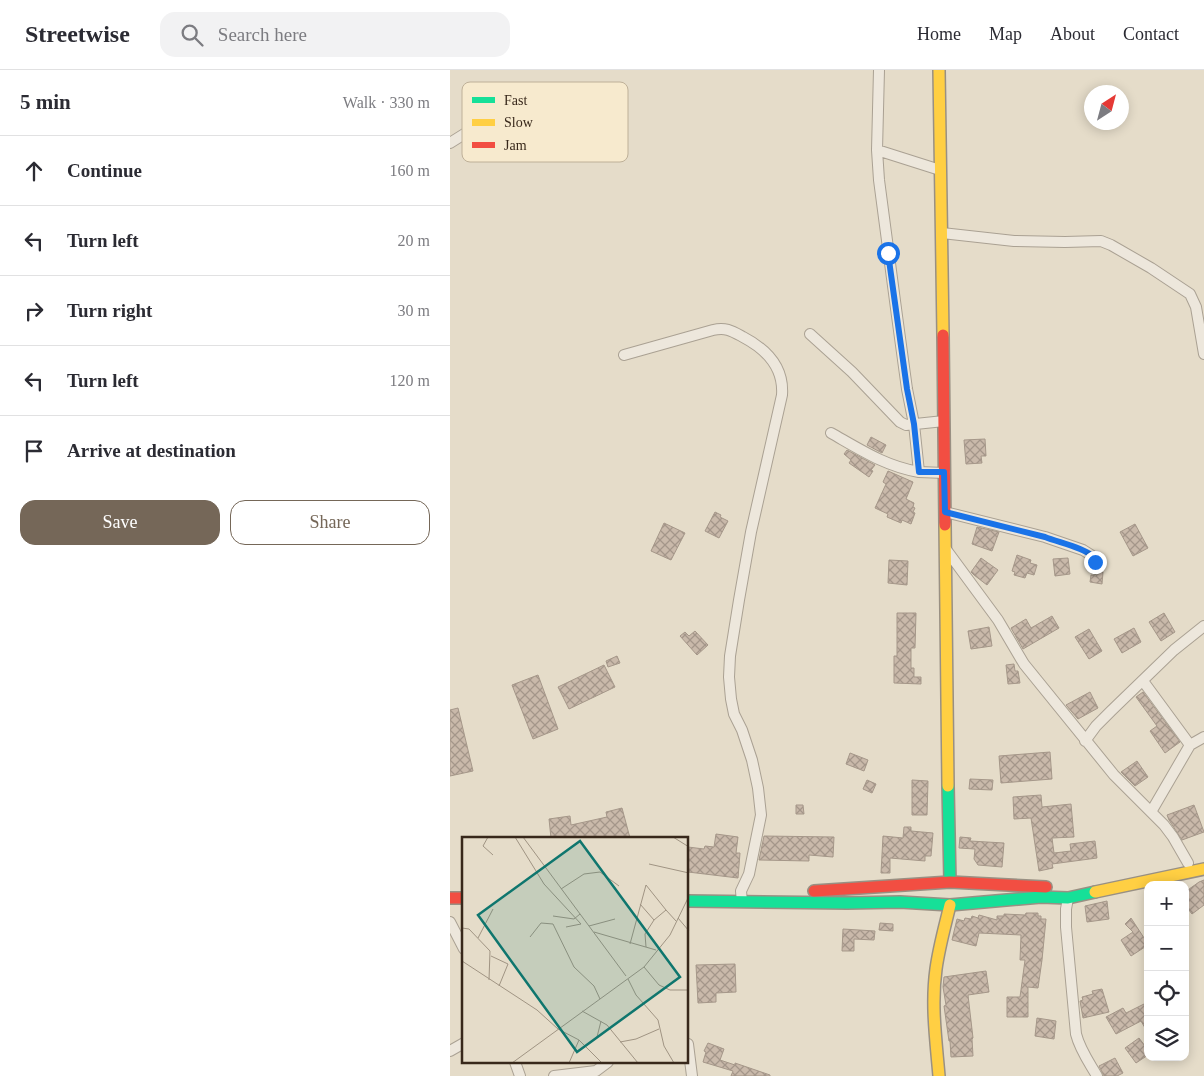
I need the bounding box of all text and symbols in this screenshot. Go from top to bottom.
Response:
search box [160,12,510,57]
text: Streetwise [25,21,130,47]
icon: search [178,21,206,49]
text: Search here [218,24,307,45]
text: Home [917,24,961,44]
text: Map [989,24,1022,44]
text: About [1050,24,1095,44]
text: Contact [1123,24,1179,44]
legend [462,82,628,162]
north arrow [1084,85,1129,130]
text: 5 min [20,90,71,114]
text: Fast [504,93,527,108]
text: Walk · 330 m [343,94,430,111]
text: Slow [504,115,534,130]
text: Jam [504,138,527,153]
icon: ahead [20,157,48,185]
text: Continue [67,160,142,181]
text: 160 m [390,162,430,179]
icon: left [20,227,48,255]
text: Turn left [67,230,139,251]
text: 20 m [398,232,430,249]
route start [877,242,900,265]
icon: right [20,297,48,325]
text: Turn right [67,300,152,321]
text: 30 m [398,302,430,319]
icon: left [20,367,48,395]
text: Turn left [67,370,139,391]
text: 120 m [390,372,430,389]
icon: arrive [20,437,48,465]
text: Arrive at destination [67,440,236,461]
button: Save [20,500,220,545]
button: Share [230,500,430,545]
route end [1084,551,1107,574]
inset map [462,837,689,1064]
map controls [1144,881,1189,1061]
button: + [1144,881,1189,926]
button: − [1144,926,1189,971]
button: locate [1144,971,1189,1016]
button: layers [1144,1016,1189,1061]

